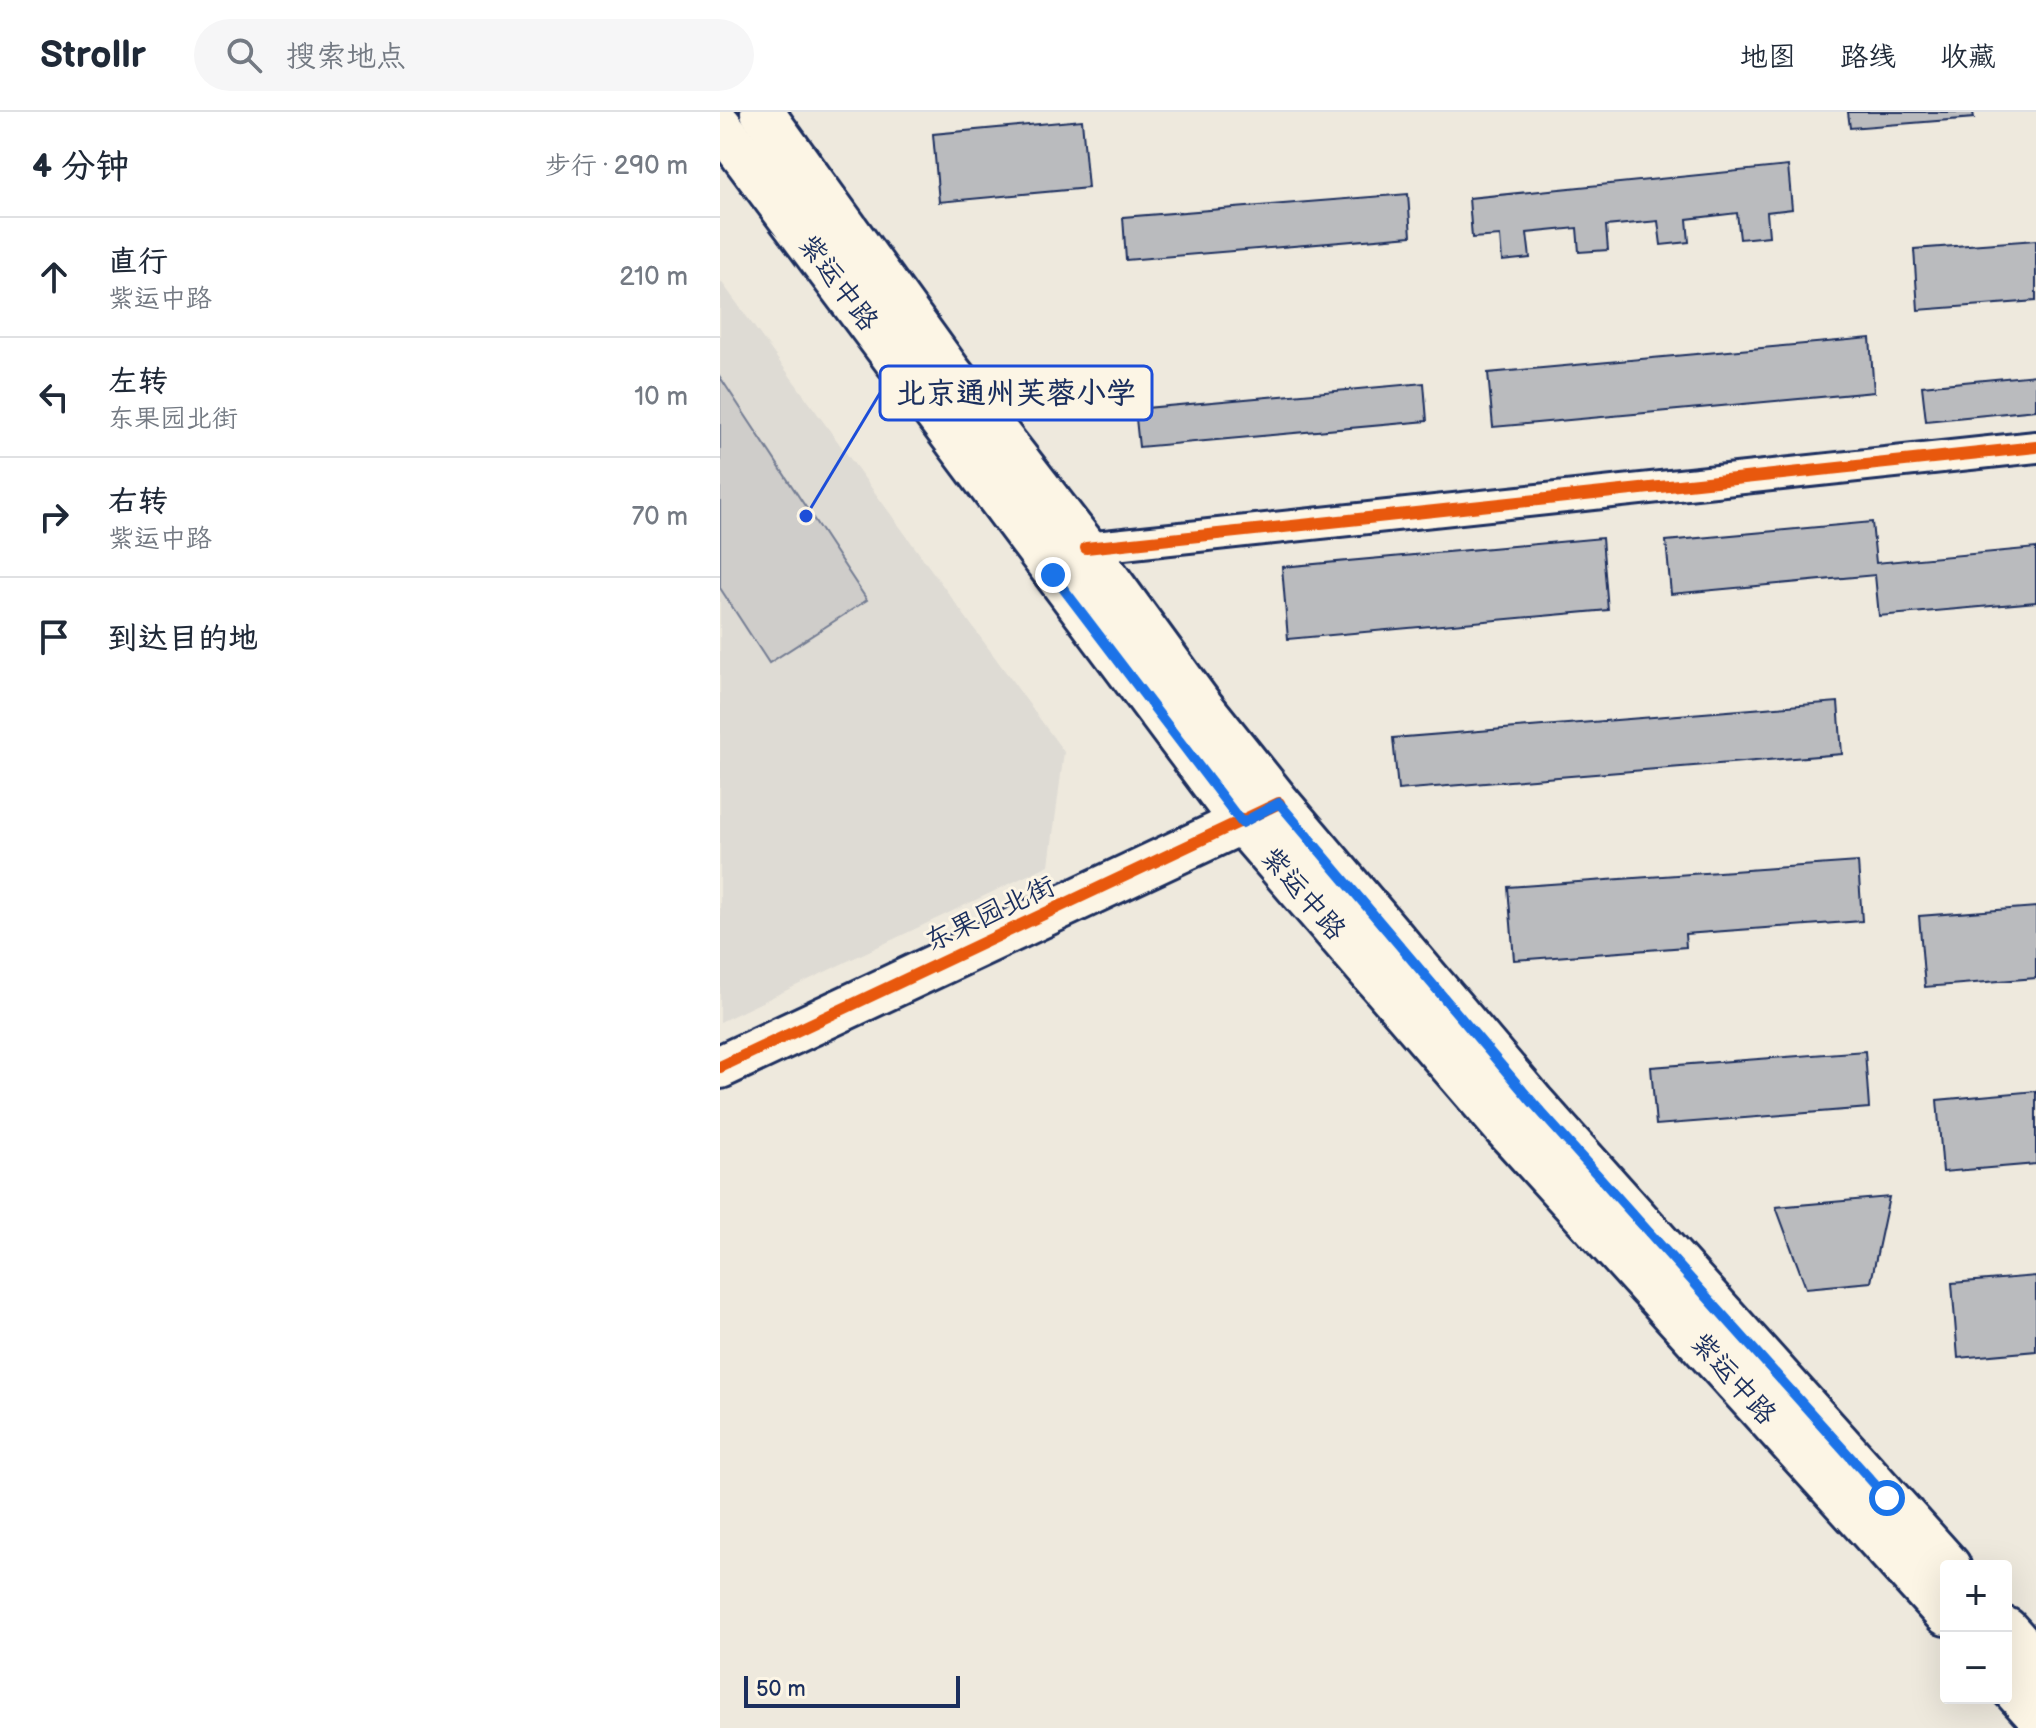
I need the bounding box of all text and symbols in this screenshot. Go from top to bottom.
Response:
search box [194,19,754,91]
text: Strollr [40,33,146,78]
icon: search [222,33,266,77]
text: 搜索地点 [286,39,406,75]
text: 地图 [1740,41,1796,74]
text: 路线 [1840,41,1896,74]
text: 收藏 [1940,41,1996,74]
text: 4 分钟 [32,146,129,187]
text: 步行 · 290 m [545,151,688,182]
street label: 紫运中路 [791,228,885,338]
text: 直行 [108,244,168,280]
icon: ahead [32,255,76,299]
text: 210 m [619,262,688,293]
text: 紫运中路 [108,284,212,315]
text: 左转 [108,364,168,400]
callout: 北京通州芙蓉小学 [880,366,1152,420]
icon: left [32,375,76,419]
text: 北京通州芙蓉小学 [896,376,1136,412]
text: 10 m [634,382,688,413]
text: 东果园北街 [108,404,238,435]
text: 右转 [108,484,168,520]
icon: right [32,495,76,539]
text: 70 m [631,502,688,533]
text: 紫运中路 [108,524,212,555]
route end [1035,557,1071,593]
icon: arrive [32,615,76,659]
text: 到达目的地 [108,621,258,657]
street label: 紫运中路 [1254,841,1352,947]
street label: 东果园北街 [920,869,1060,959]
street label: 紫运中路 [1683,1326,1783,1432]
route start [1869,1480,1905,1516]
map controls [1940,1560,2012,1704]
button: + [1940,1560,2012,1632]
button: − [1940,1632,2012,1704]
scale bar [744,1672,960,1708]
text: 50 m [756,1676,806,1703]

